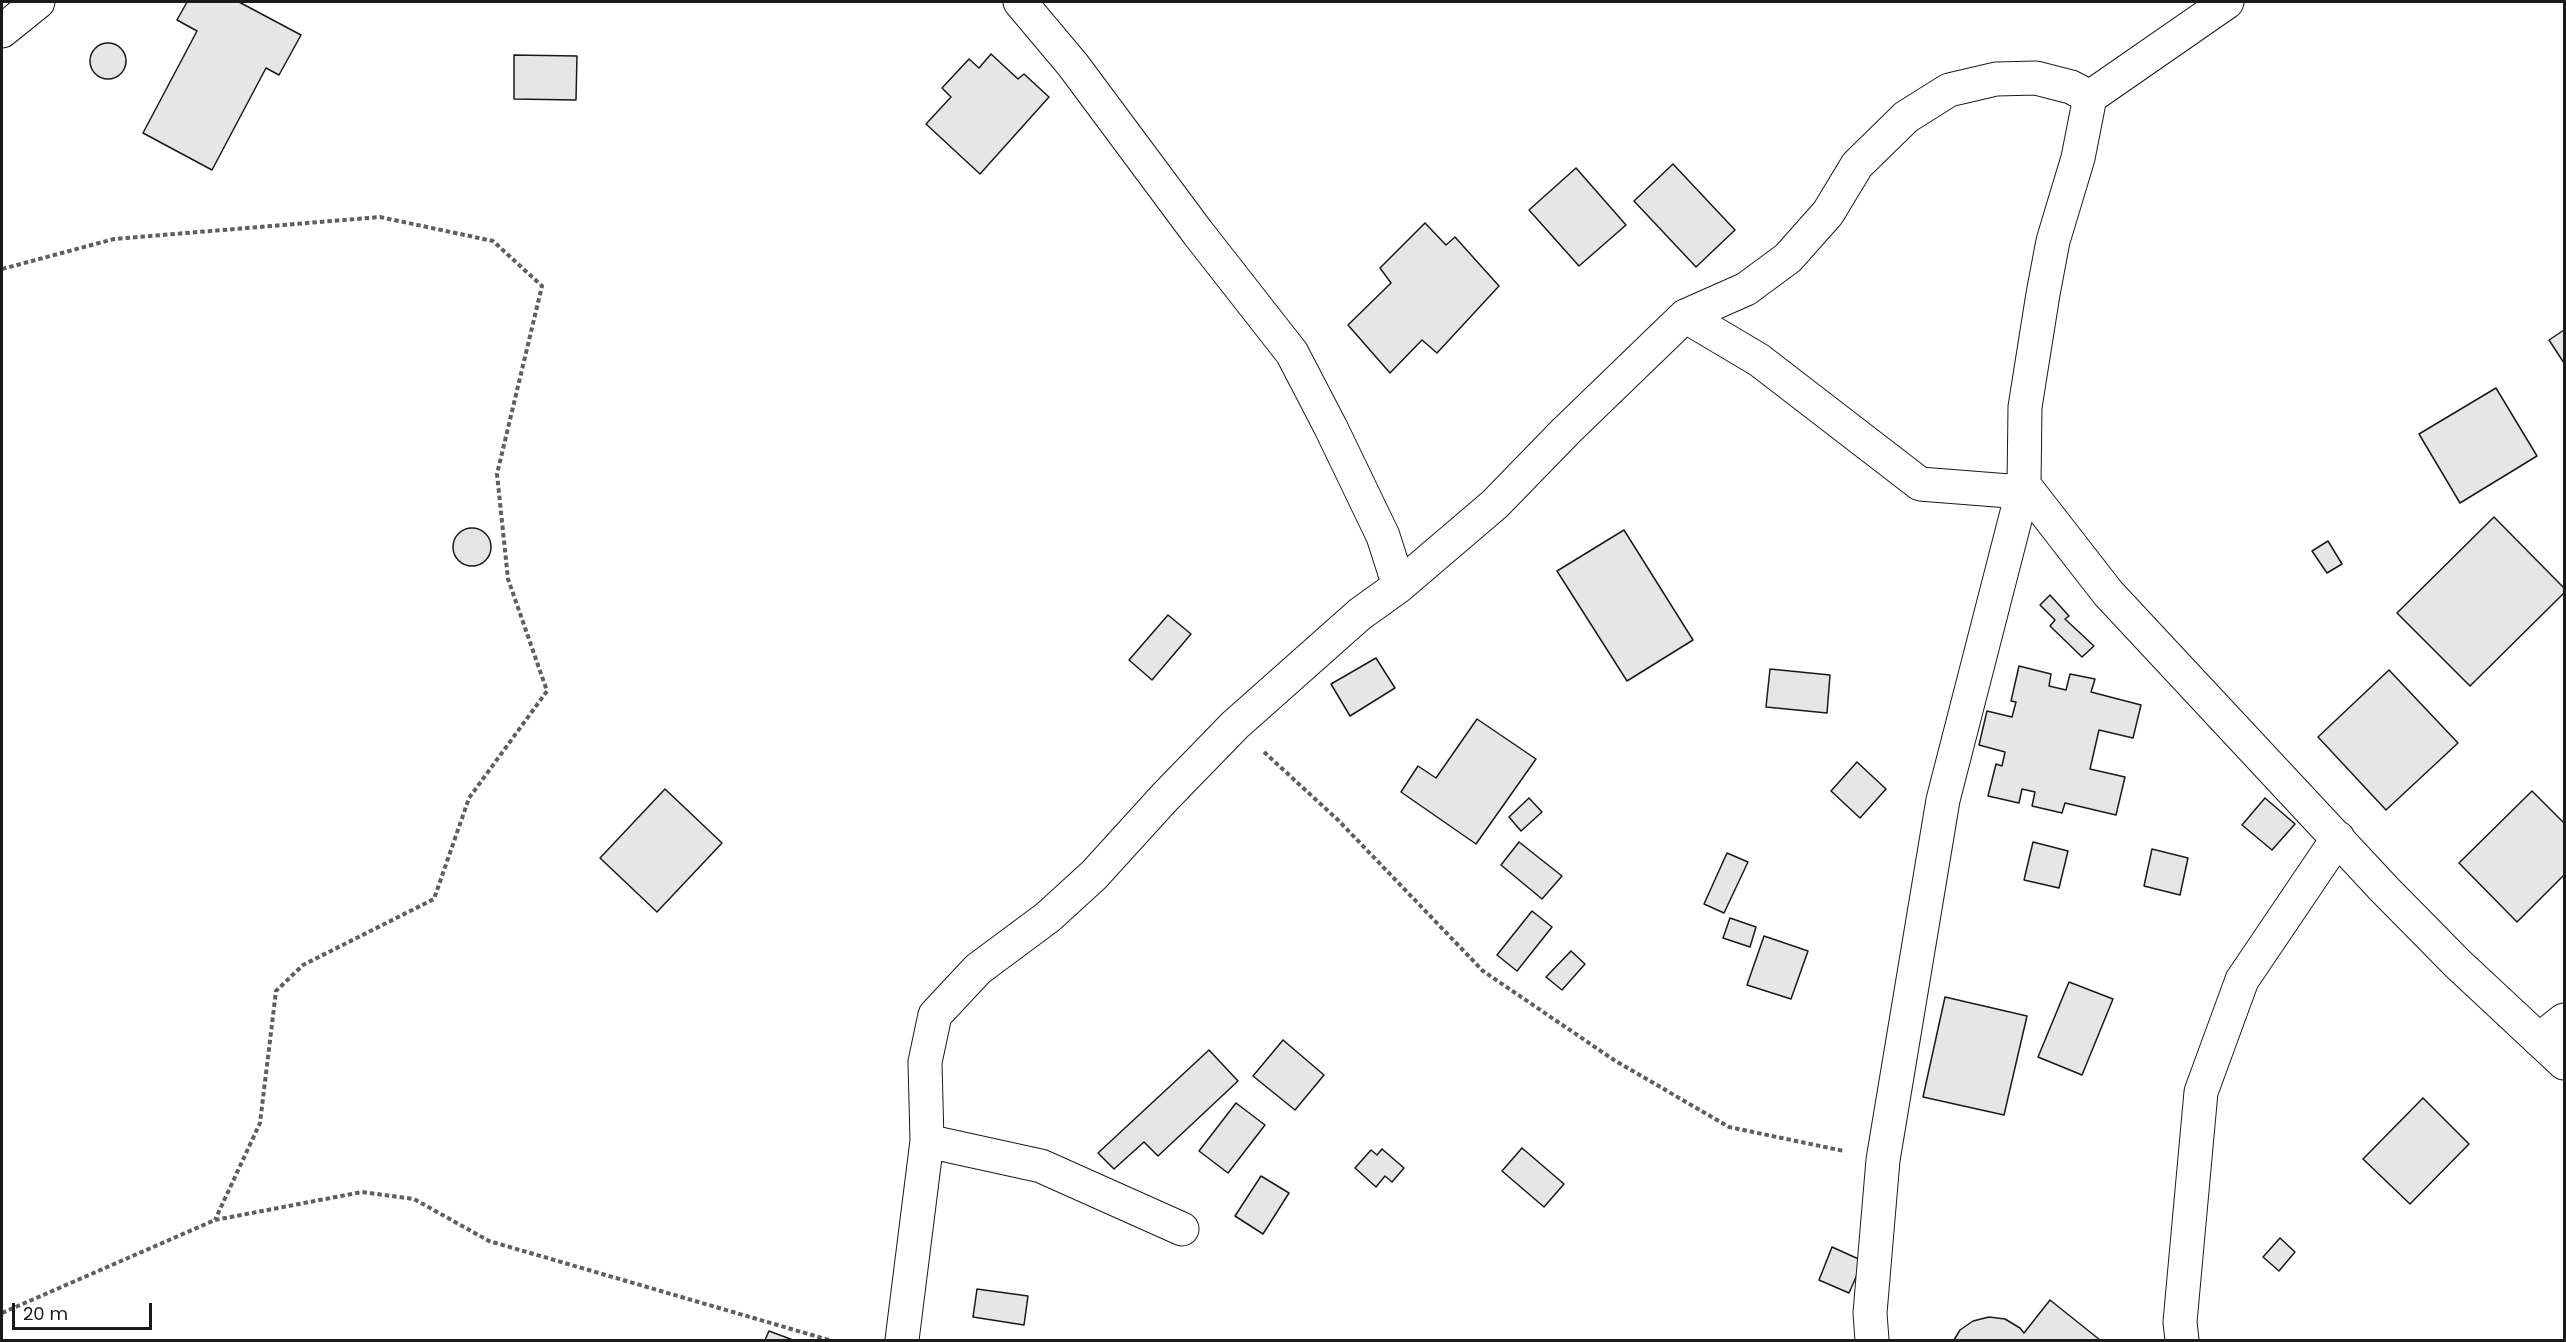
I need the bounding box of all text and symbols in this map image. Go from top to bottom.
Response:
scale bar [15,1291,154,1329]
text: 20 m [23,1301,68,1326]

